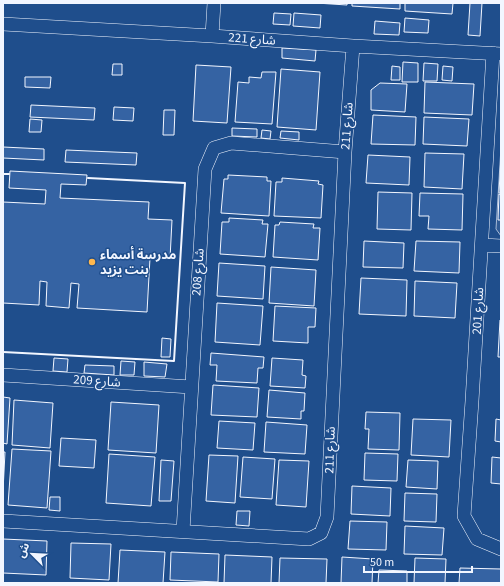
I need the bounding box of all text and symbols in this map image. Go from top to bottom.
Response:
street label: شارع 221 [228,28,276,51]
street label: شارع 211 [336,102,359,150]
place label: مدرسة أسماء بنت يزيد [100,246,176,279]
street label: شارع 208 [187,248,210,296]
marker: مدرسة أسماء بنت يزيد [87,257,97,267]
street label: شارع 201 [468,287,489,335]
street label: شارع 209 [73,370,121,393]
street label: شارع 211 [320,426,341,474]
north arrow [12,534,52,574]
text: ش [13,540,33,560]
scale bar [364,548,472,574]
text: 50 m [370,554,394,571]

